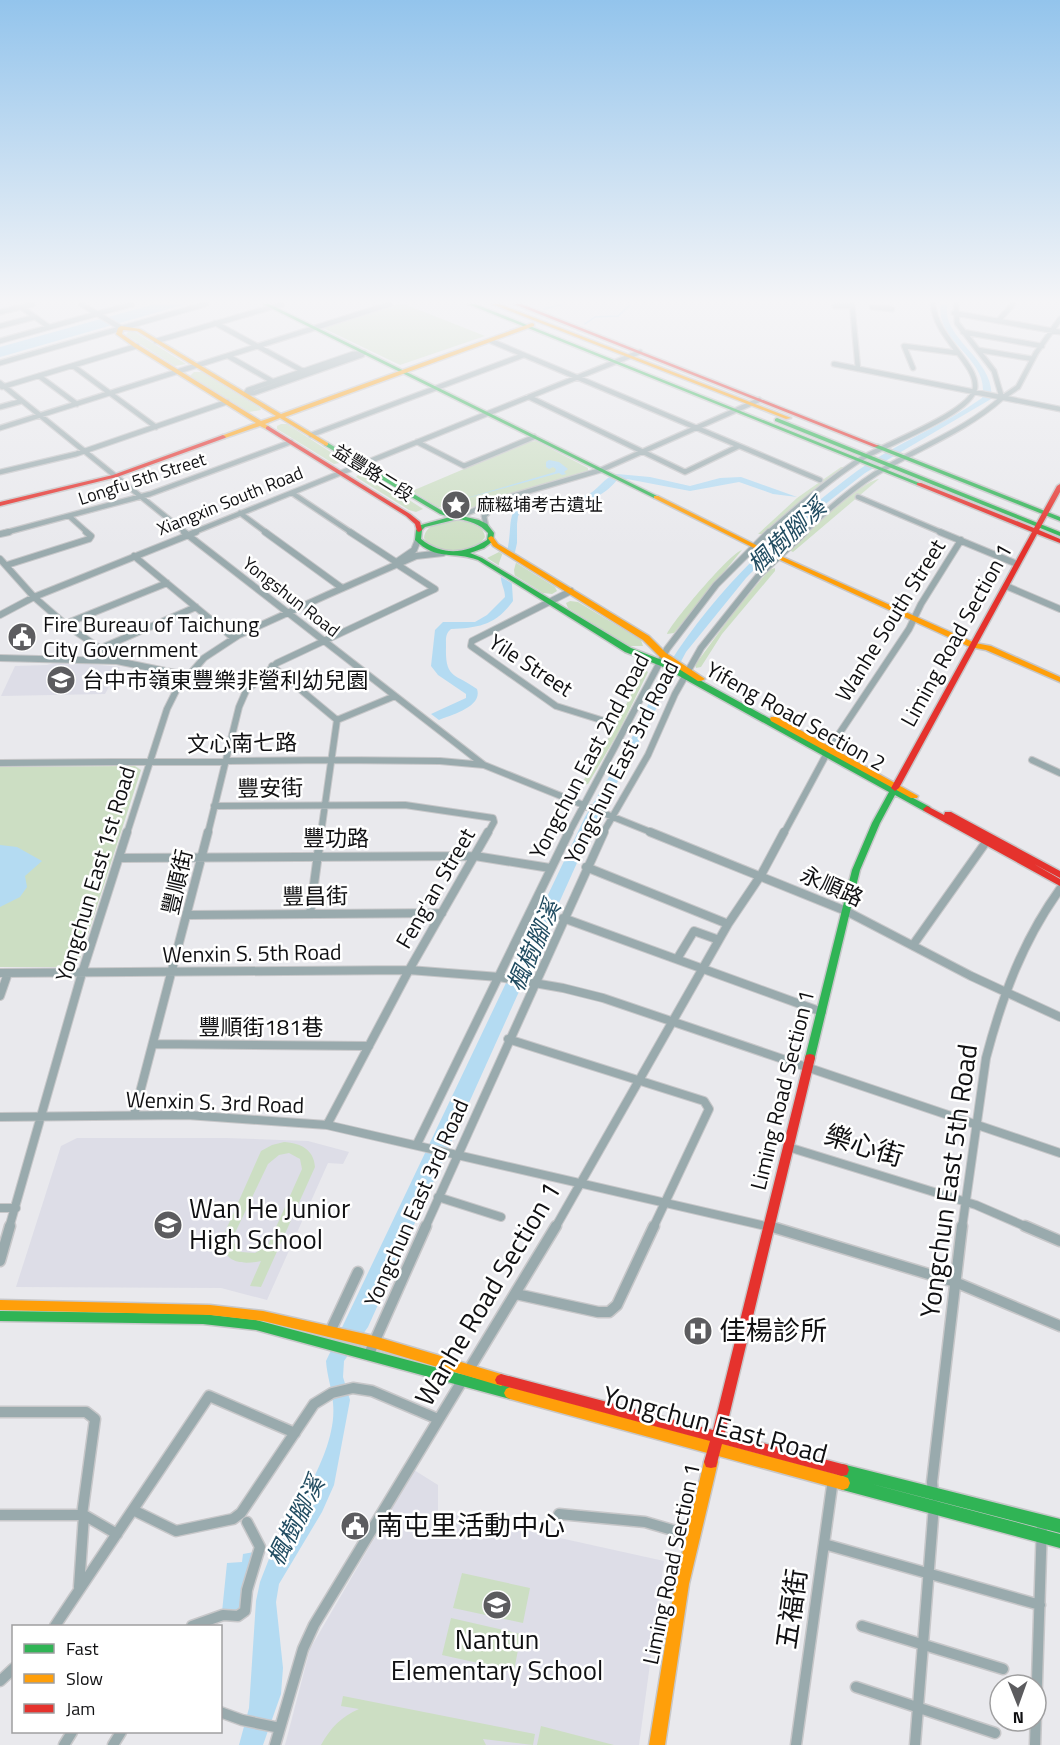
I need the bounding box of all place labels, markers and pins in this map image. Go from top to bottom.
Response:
place icon: 麻糍埔考古遺址 [440,489,472,521]
place label: 麻糍埔考古遺址 [477,491,603,518]
place label: Fire Bureau of Taichung City Government [43,607,259,666]
public building icon: Fire Bureau of Taichung City Government [6,621,38,653]
place label: 台中市嶺東豐樂非營利幼兒園 [82,663,368,697]
school or university icon: 台中市嶺東豐樂非營利幼兒園 [45,664,77,696]
place label: Wan He Junior High School [189,1187,350,1259]
school or university icon: Wan He Junior High School [152,1209,184,1241]
place label: 佳楊診所 [719,1309,827,1350]
hospital icon: 佳楊診所 [682,1315,714,1347]
place label: 南屯里活動中心 [376,1504,565,1545]
public building icon: 南屯里活動中心 [339,1510,371,1542]
school or university icon: Nantun Elementary School [481,1589,513,1621]
place label: Nantun Elementary School [391,1618,603,1690]

